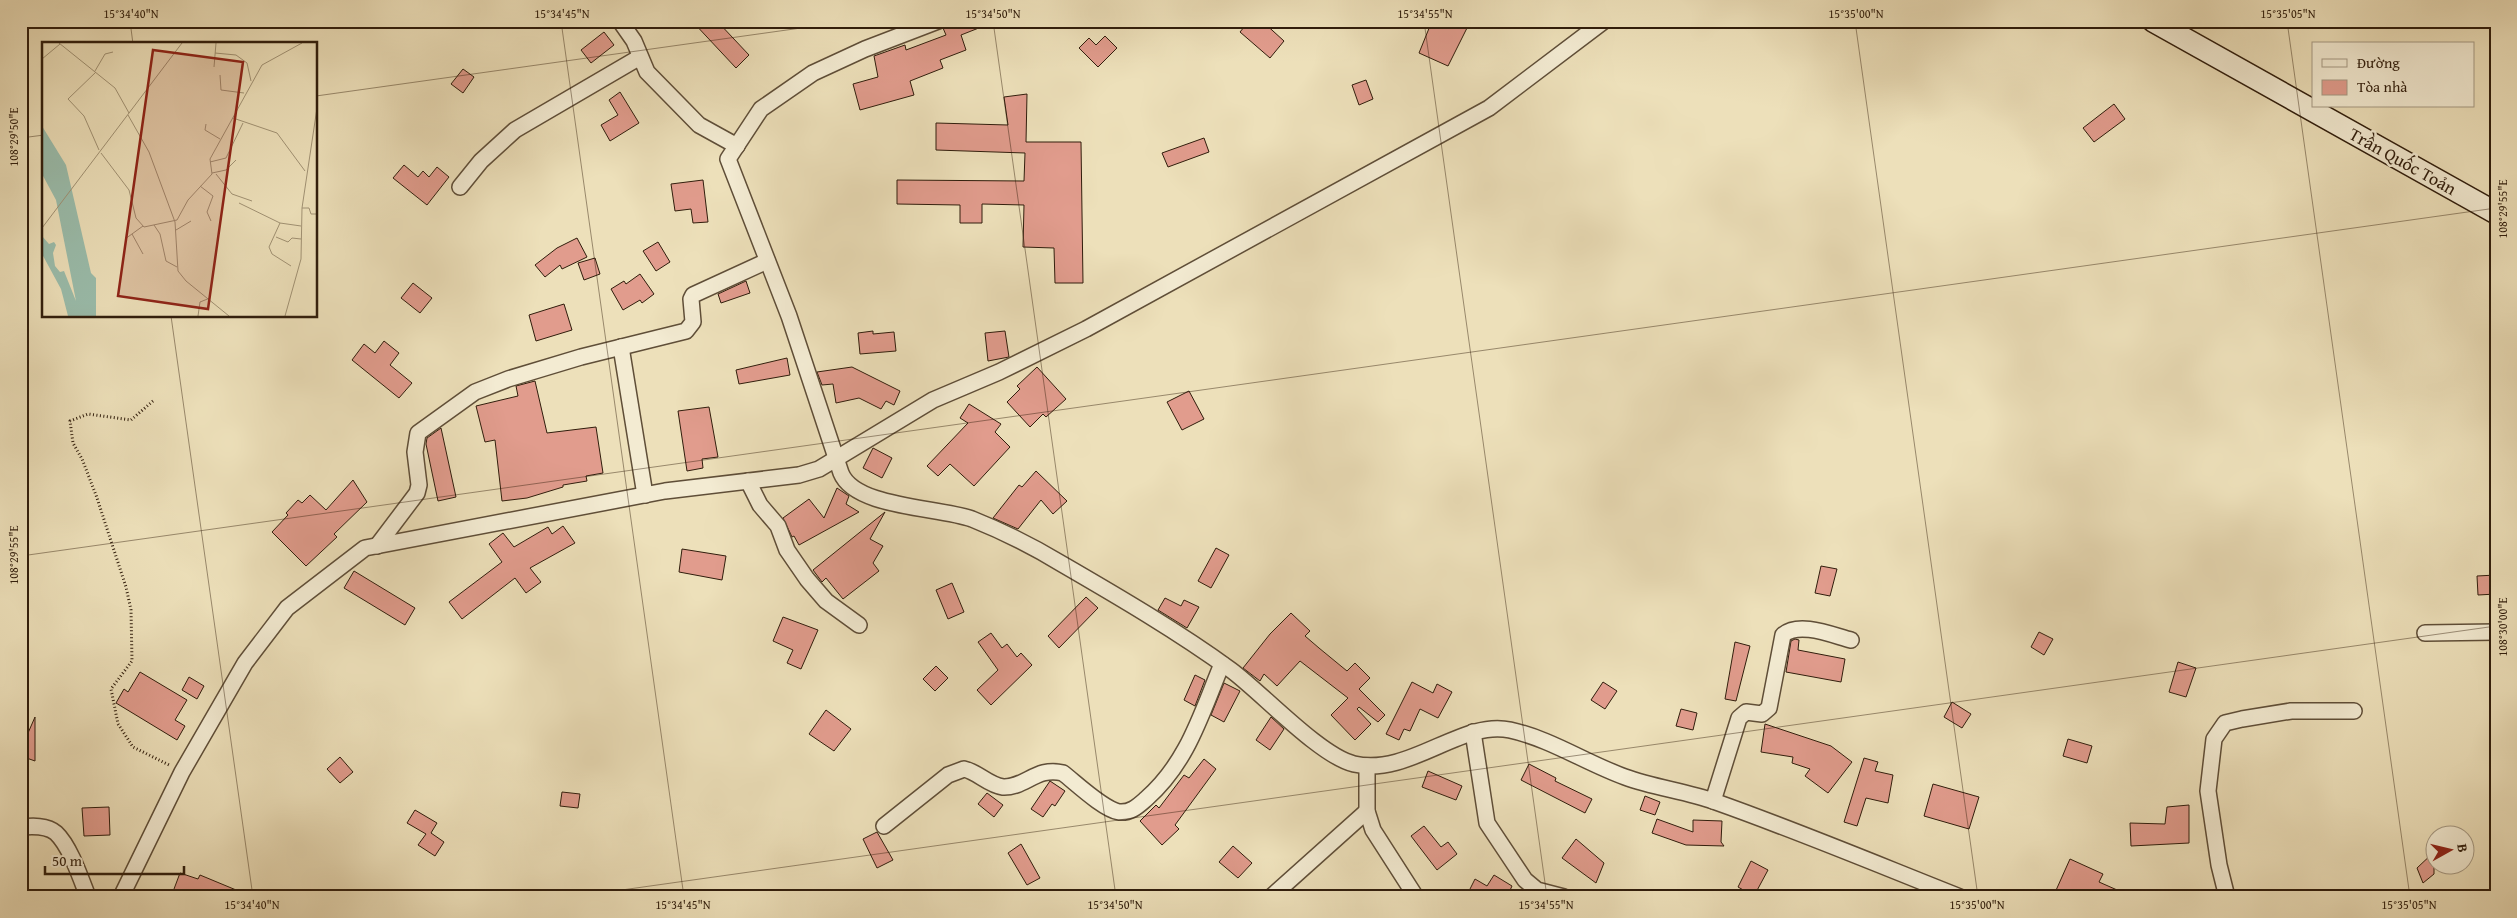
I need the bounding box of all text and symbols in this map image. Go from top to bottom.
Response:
text: 15°34'40"N [103,5,159,22]
text: 15°34'45"N [534,5,590,22]
text: 15°34'50"N [965,5,1021,22]
text: 15°34'55"N [1397,5,1453,22]
text: 15°35'00"N [1828,5,1884,22]
text: 15°35'05"N [2260,5,2316,22]
inset map [42,42,318,318]
legend [2312,42,2474,108]
text: Đường [2357,52,2400,73]
text: Tòa nhà [2357,76,2407,97]
text: 108°29'50"E [5,107,22,167]
street label: Trần Quốc Toản [2344,120,2462,202]
text: 108°29'55"E [2494,179,2511,239]
text: 108°29'55"E [5,525,22,585]
text: 108°30'00"E [2494,597,2511,657]
north arrow [2424,826,2474,876]
scale bar [45,843,184,875]
text: B [2452,843,2473,854]
text: 50 m [52,850,83,871]
text: 15°34'40"N [224,896,280,913]
text: 15°34'45"N [655,896,711,913]
text: 15°34'50"N [1087,896,1143,913]
text: 15°34'55"N [1518,896,1574,913]
text: 15°35'00"N [1949,896,2005,913]
text: 15°35'05"N [2381,896,2437,913]

